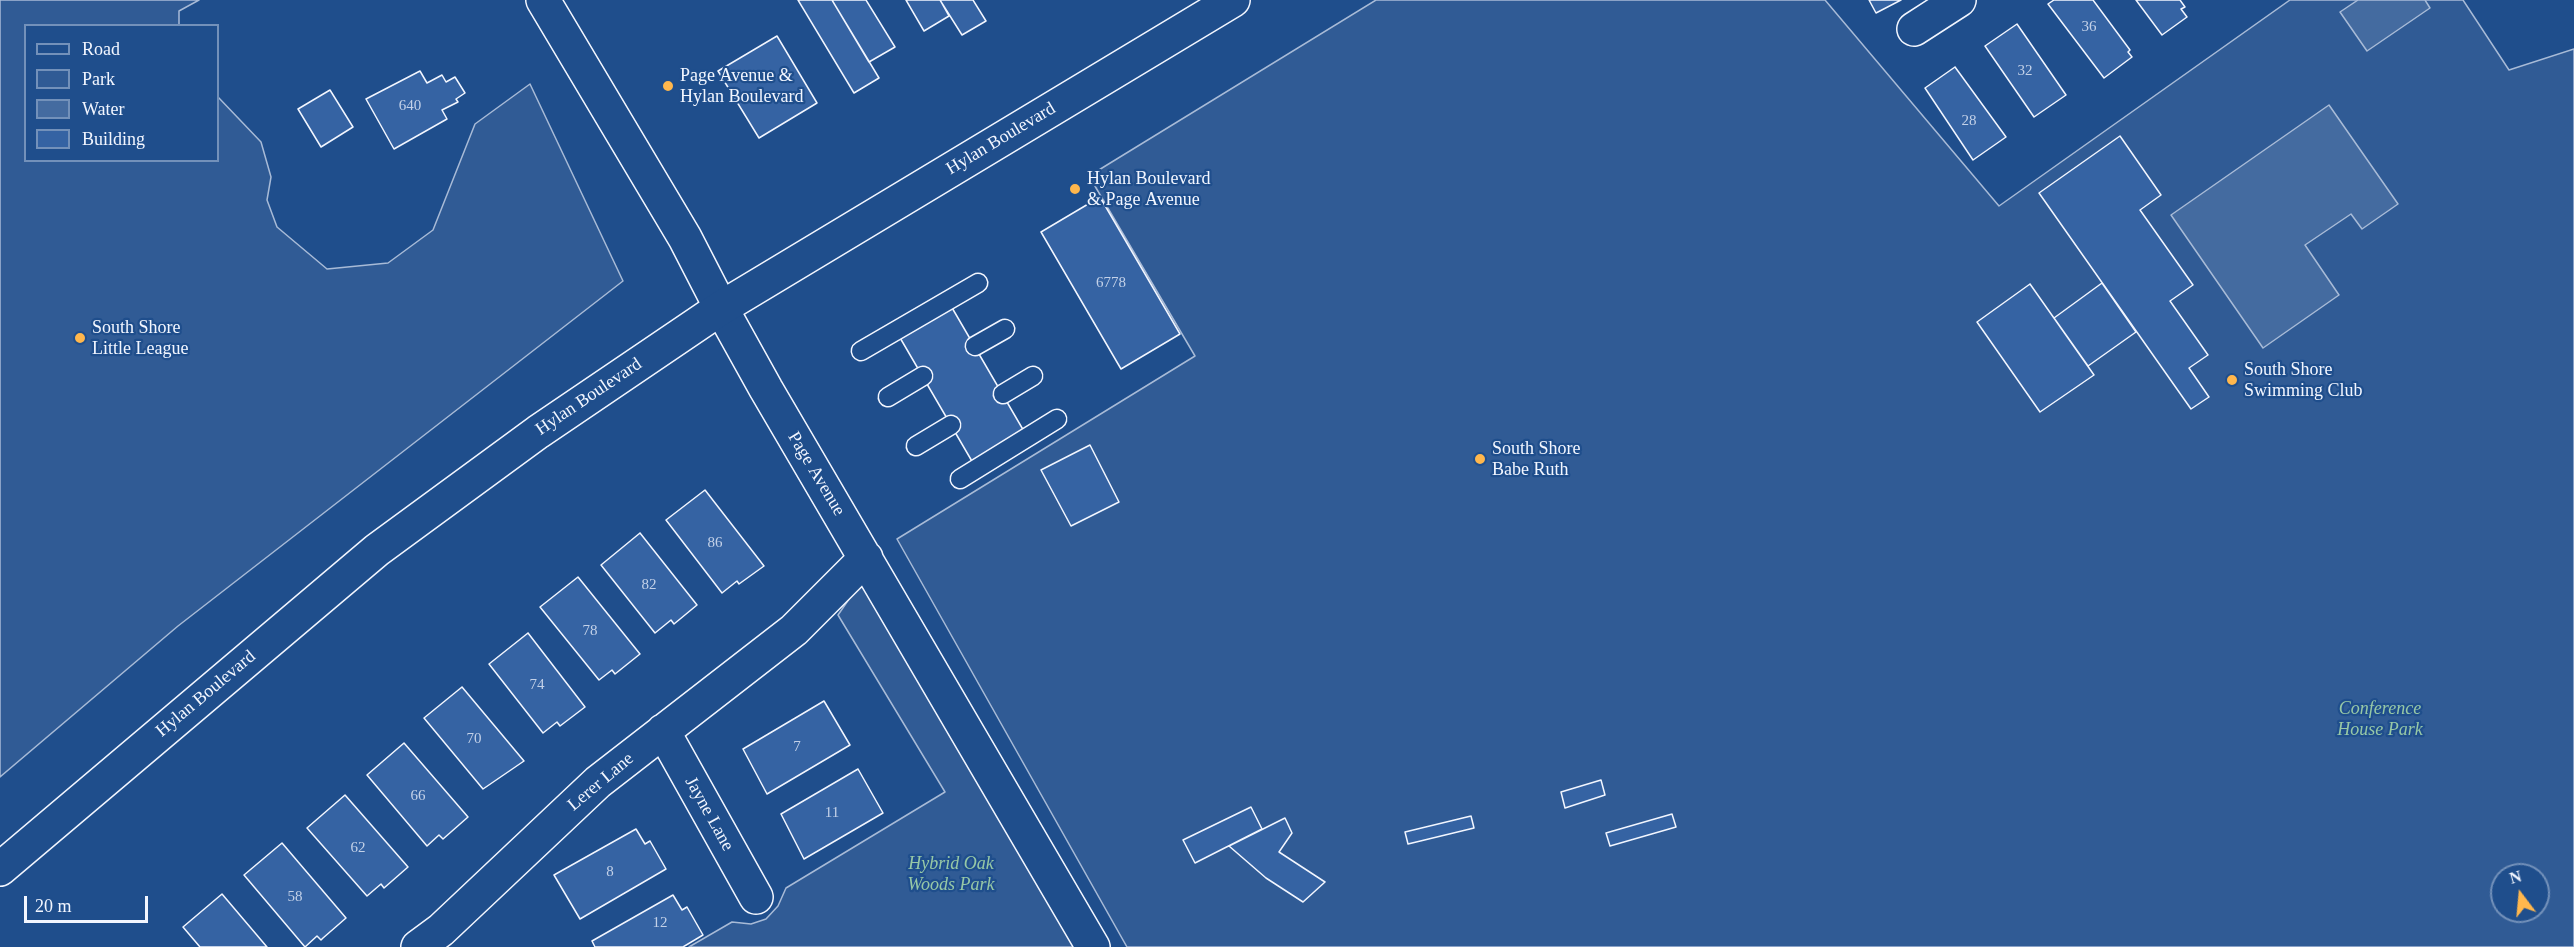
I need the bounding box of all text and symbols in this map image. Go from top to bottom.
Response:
house number: 36 [2082,18,2096,36]
legend [24,24,219,162]
text: Road [82,39,120,59]
house number: 32 [2018,62,2032,80]
place label: Page Avenue & Hylan Boulevard [680,65,803,107]
text: Park [82,69,115,89]
marker: Page Avenue & Hylan Boulevard [661,79,675,93]
house number: 640 [399,97,421,115]
street label: Hylan Boulevard [943,98,1059,180]
text: Water [82,99,125,119]
house number: 28 [1962,112,1976,130]
text: Building [82,129,145,149]
place label: Hylan Boulevard & Page Avenue [1087,168,1210,210]
marker: Hylan Boulevard & Page Avenue [1068,182,1082,196]
house number: 6778 [1096,274,1126,292]
place label: South Shore Little League [92,317,188,360]
marker: South Shore Little League [73,331,87,345]
street label: Hylan Boulevard [532,354,646,440]
place label: South Shore Swimming Club [2244,359,2363,401]
marker: South Shore Swimming Club [2225,373,2239,387]
street label: Page Avenue [783,428,849,520]
place label: South Shore Babe Ruth [1492,438,1581,480]
marker: South Shore Babe Ruth [1473,452,1487,466]
house number: 86 [708,534,722,552]
house number: 82 [642,576,656,594]
house number: 78 [582,622,598,640]
street label: Hylan Boulevard [152,646,260,742]
house number: 74 [530,676,544,694]
park label: Conference House Park [2337,698,2423,740]
house number: 70 [466,730,482,748]
house number: 7 [793,738,801,756]
street label: Lerer Lane [564,748,638,816]
street label: Jayne Lane [680,773,738,855]
house number: 66 [410,787,426,805]
house number: 11 [825,804,839,822]
house number: 62 [350,839,366,857]
park label: Hybrid Oak Woods Park [908,853,994,896]
house number: 8 [606,863,614,881]
north arrow [2490,863,2550,923]
text: N [2508,867,2523,887]
scale bar [27,884,152,922]
house number: 58 [288,888,302,906]
text: 20 m [35,896,72,916]
house number: 12 [652,914,668,932]

